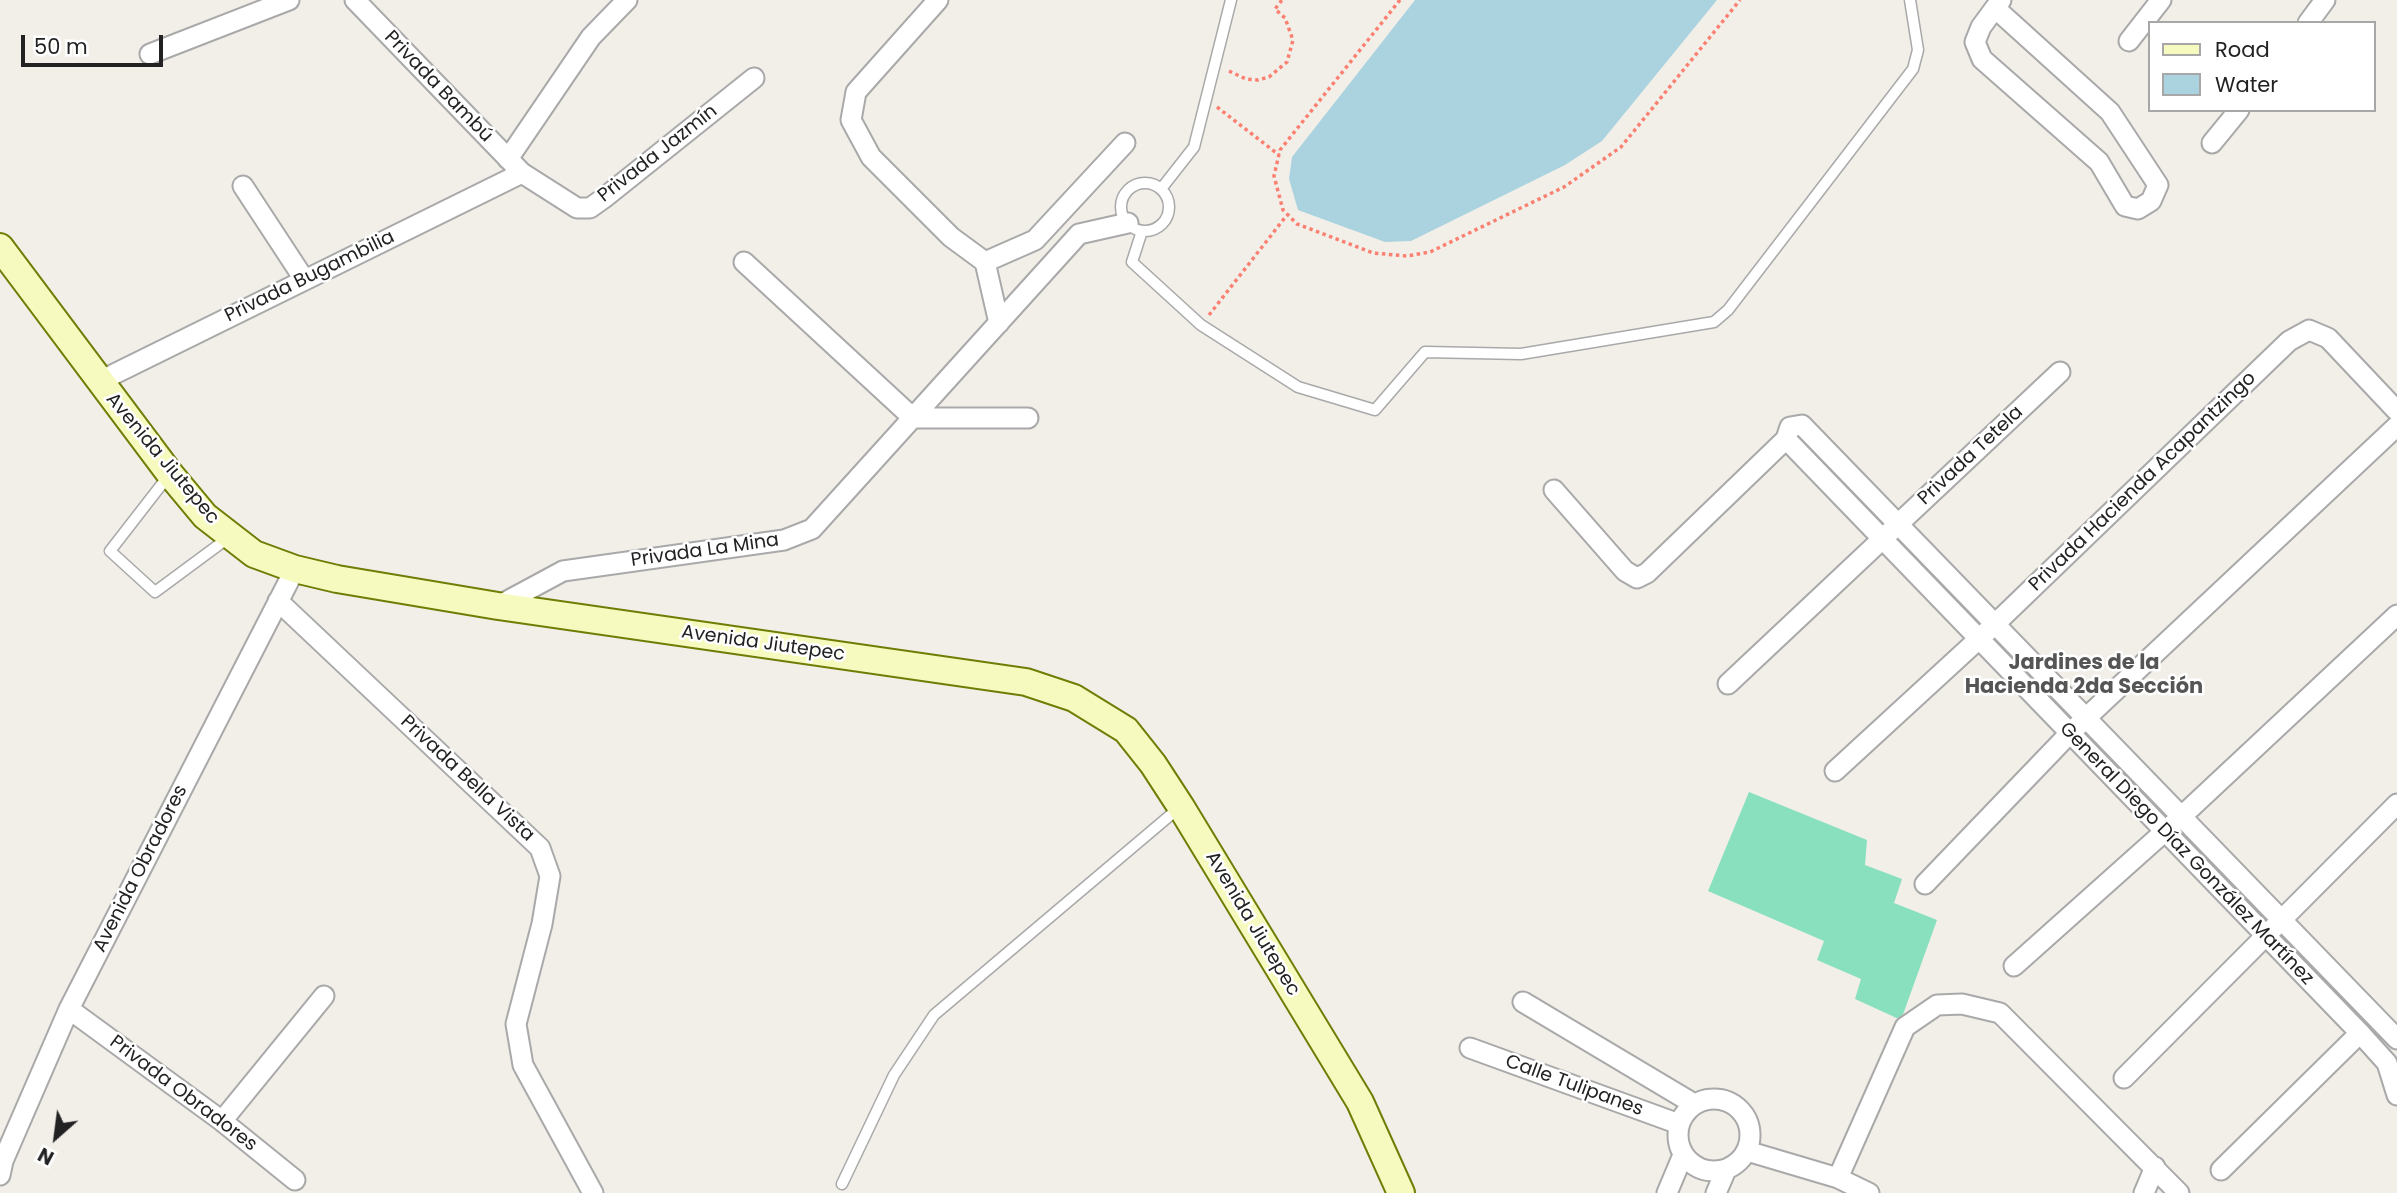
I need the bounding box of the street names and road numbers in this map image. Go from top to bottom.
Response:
street label: Privada Bambú [379,27,497,147]
street label: Privada Jazmín [594,100,722,208]
street label: Privada Bugambilia [222,226,398,328]
street label: Privada Hacienda Acapantzingo [2025,367,2261,597]
street label: Avenida Jiutepec [100,389,224,529]
street label: Privada Tetela [1914,402,2028,510]
street label: Privada La Mina [630,529,780,573]
street label: Avenida Jiutepec [680,621,846,667]
street label: Privada Bella Vista [395,711,539,847]
street label: General Diego Díaz González Martínez [2054,718,2318,990]
street label: Avenida Obradores [89,782,193,956]
street label: Avenida Jiutepec [1200,848,1304,1000]
street label: Privada Obradores [105,1031,261,1157]
street label: Calle Tulipanes [1502,1050,1646,1122]

